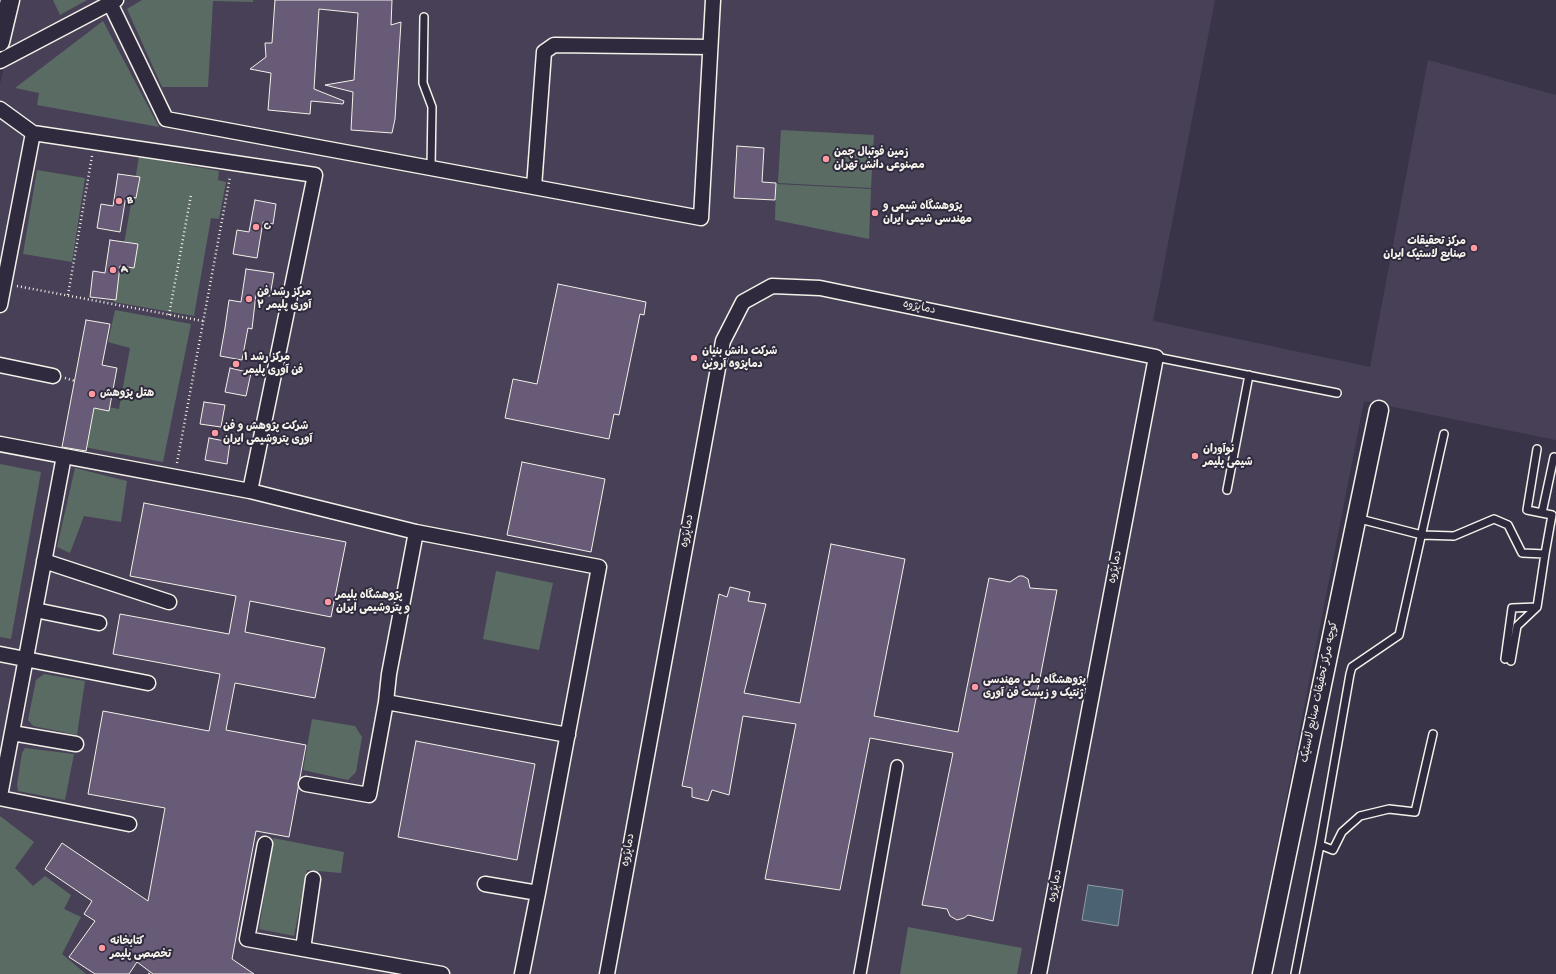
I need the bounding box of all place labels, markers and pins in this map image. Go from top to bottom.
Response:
place label: زمین فوتبال چمن مصنوعی دانش تهران [834,146,925,172]
marker: زمین فوتبال چمن مصنوعی دانش تهران [821,154,831,164]
place label: B [127,194,133,208]
marker: B [114,196,124,206]
place label: پژوهشگاه شیمی و مهندسی شیمی ایران [883,200,972,226]
marker: پژوهشگاه شیمی و مهندسی شیمی ایران [870,208,880,218]
place label: C [264,220,270,234]
marker: C [251,222,261,232]
place label: مرکز تحقیقات صنایع لاستیک ایران [1383,235,1466,261]
marker: مرکز تحقیقات صنایع لاستیک ایران [1469,243,1479,253]
place label: A [121,263,127,277]
marker: A [108,265,118,275]
place label: مرکز رشد فن آوری پلیمر ۲ [257,286,311,312]
marker: مرکز رشد فن آوری پلیمر ۲ [244,294,254,304]
place label: شرکت دانش بنیان دماپژوه آروین [702,345,777,371]
place label: ۱ مرکز رشد فن آوری پلیمر [244,351,303,377]
marker: شرکت دانش بنیان دماپژوه آروین [689,353,699,363]
marker: ۱ مرکز رشد فن آوری پلیمر [231,359,241,369]
place label: هتل پژوهش [100,387,154,401]
marker: هتل پژوهش [87,389,97,399]
place label: شرکت پژوهش و فن آوری پتروشیمی ایران [223,420,312,446]
marker: شرکت پژوهش و فن آوری پتروشیمی ایران [210,428,220,438]
place label: نوآوران شیمی پلیمر [1203,443,1253,469]
marker: نوآوران شیمی پلیمر [1190,451,1200,461]
place label: پژوهشگاه پلیمر و پتروشیمی ایران [336,589,410,615]
marker: پژوهشگاه پلیمر و پتروشیمی ایران [323,597,333,607]
place label: پژوهشگاه ملی مهندسی ژنتیک و زیست فن آوری [983,674,1086,700]
marker: پژوهشگاه ملی مهندسی ژنتیک و زیست فن آوری [970,682,980,692]
place label: کتابخانه تخصصی پلیمر [110,935,171,961]
marker: کتابخانه تخصصی پلیمر [97,943,107,953]

